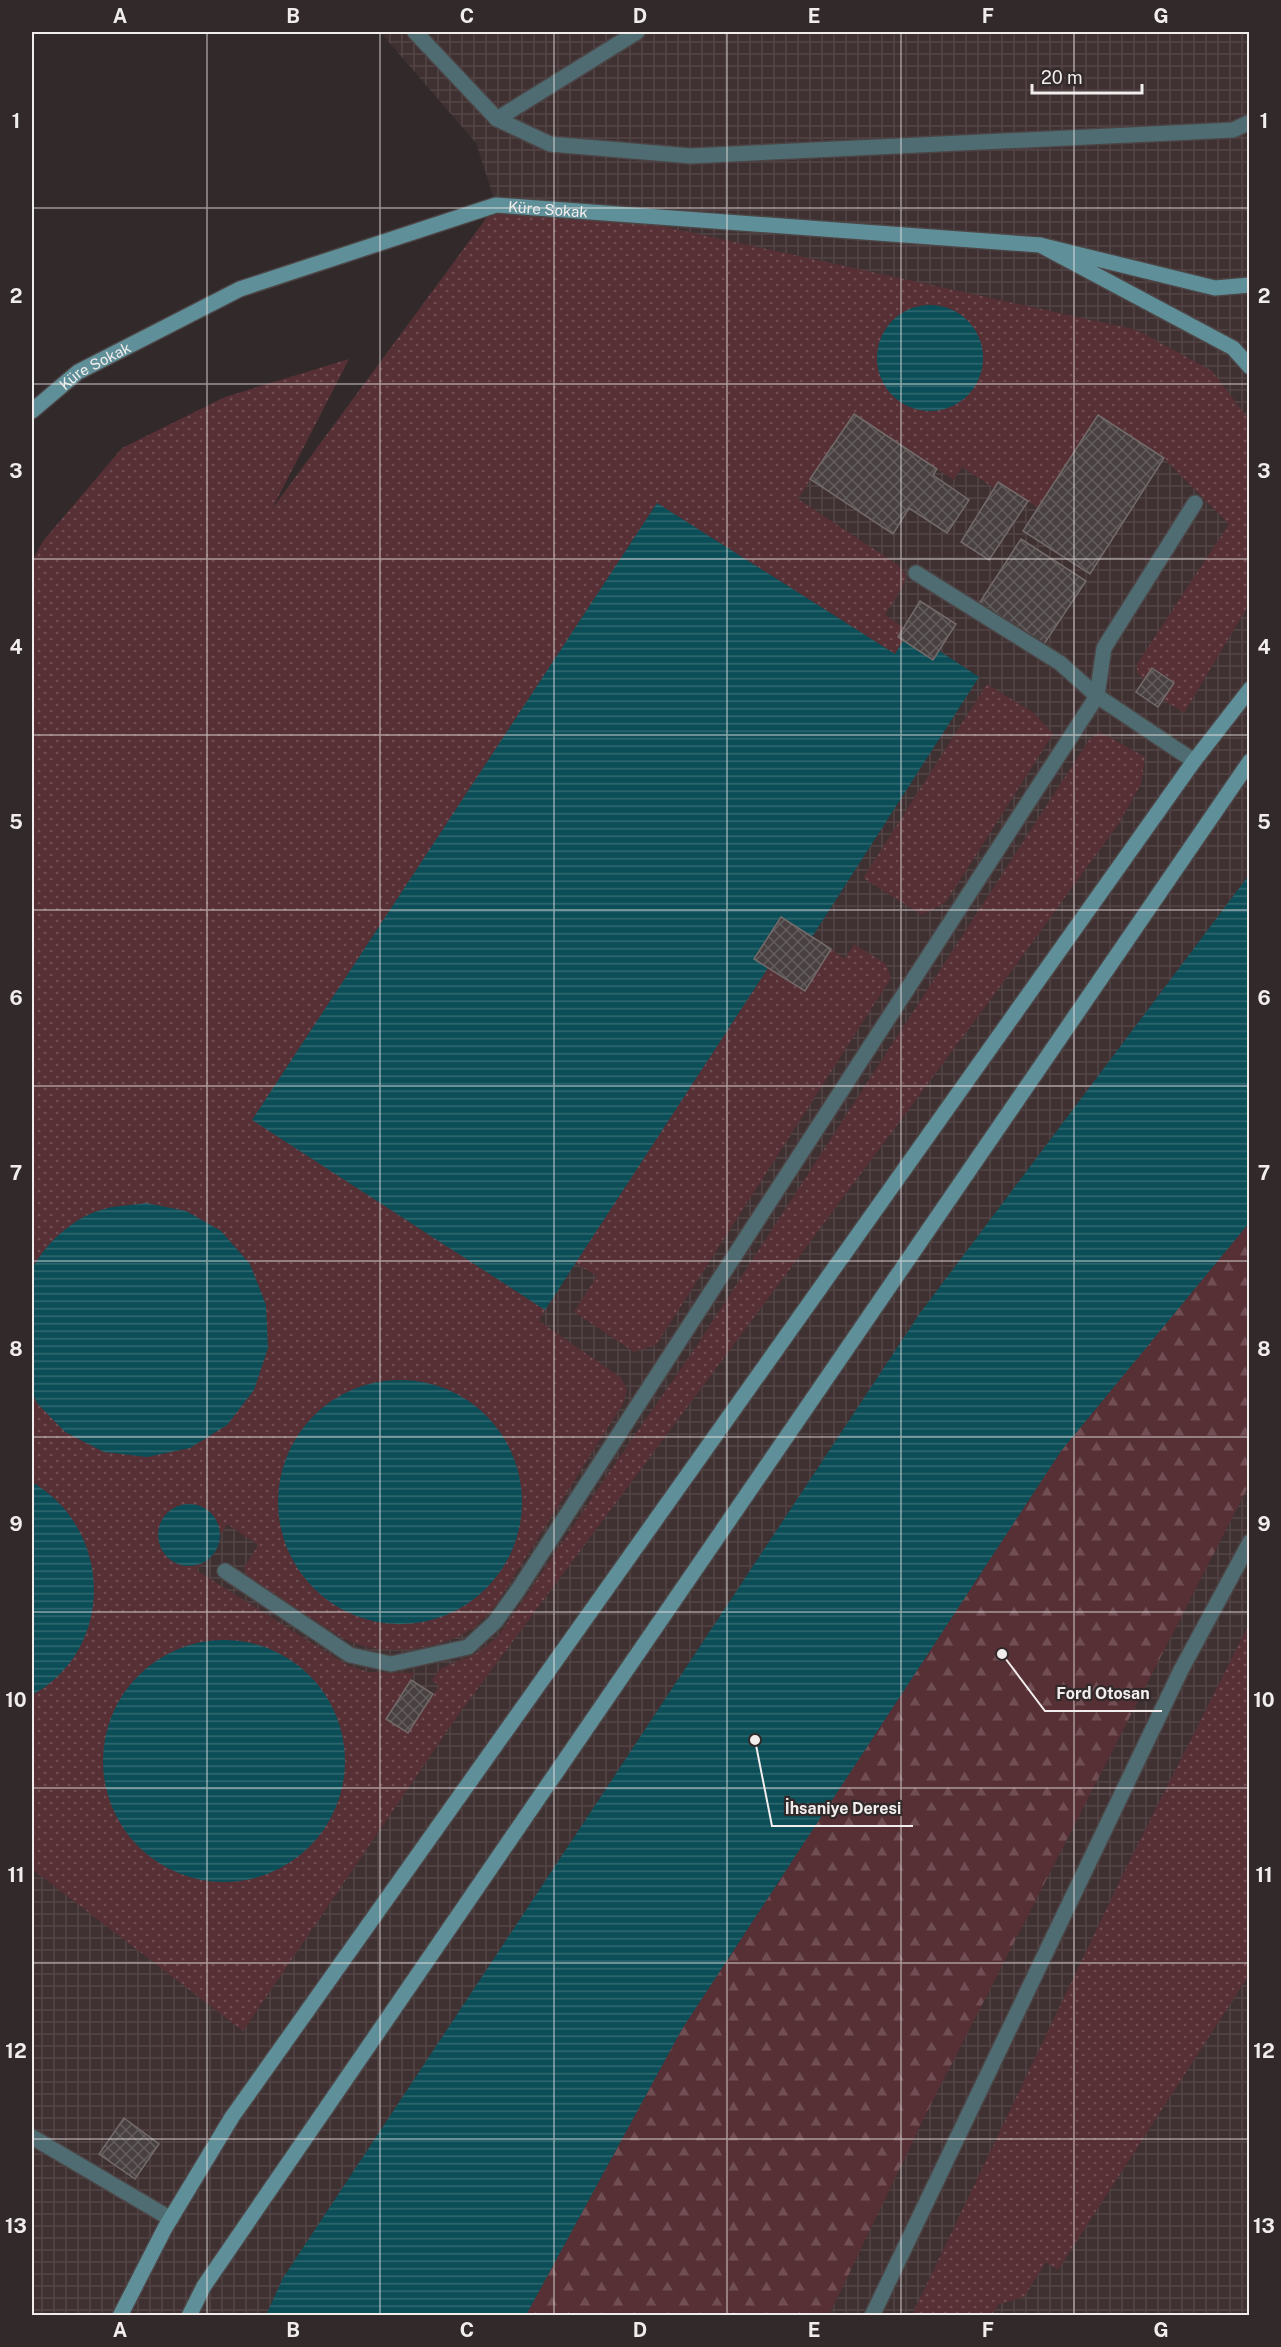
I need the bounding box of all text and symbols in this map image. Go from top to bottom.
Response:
text: A [113,4,127,28]
text: B [286,4,300,28]
text: C [460,4,474,28]
text: D [633,4,647,28]
text: E [808,4,820,28]
text: F [982,4,994,28]
text: G [1153,4,1169,28]
scale bar [1032,57,1142,95]
text: 20 m [1041,67,1083,88]
text: 1 [12,109,20,133]
text: 1 [1260,109,1268,133]
street label: Küre Sokak [508,197,589,220]
text: 2 [10,284,22,308]
text: 2 [1258,284,1270,308]
street label: Küre Sokak [56,338,133,393]
text: 3 [9,459,23,483]
text: 3 [1257,459,1271,483]
text: 4 [9,635,23,659]
text: 4 [1257,635,1271,659]
text: 5 [9,810,23,834]
text: 5 [1257,810,1271,834]
text: 6 [9,986,23,1010]
text: 6 [1257,986,1271,1010]
text: 7 [10,1161,22,1185]
text: 7 [1258,1161,1270,1185]
text: 8 [9,1337,23,1361]
text: 8 [1257,1337,1271,1361]
text: 9 [9,1512,23,1536]
text: 9 [1257,1512,1271,1536]
callout: Ford Otosan [1045,1677,1162,1711]
text: Ford Otosan [1056,1684,1150,1703]
text: 10 [5,1688,27,1712]
text: 10 [1253,1688,1275,1712]
callout: İhsaniye Deresi [772,1792,913,1826]
text: İhsaniye Deresi [785,1798,901,1818]
text: 11 [7,1863,25,1887]
text: 11 [1255,1863,1273,1887]
text: 12 [5,2039,27,2063]
text: 12 [1253,2039,1275,2063]
text: 13 [5,2214,27,2238]
text: 13 [1253,2214,1275,2238]
text: A [113,2318,127,2342]
text: B [286,2318,300,2342]
text: C [460,2318,474,2342]
text: D [633,2318,647,2342]
text: E [808,2318,820,2342]
text: F [982,2318,994,2342]
text: G [1153,2318,1169,2342]

